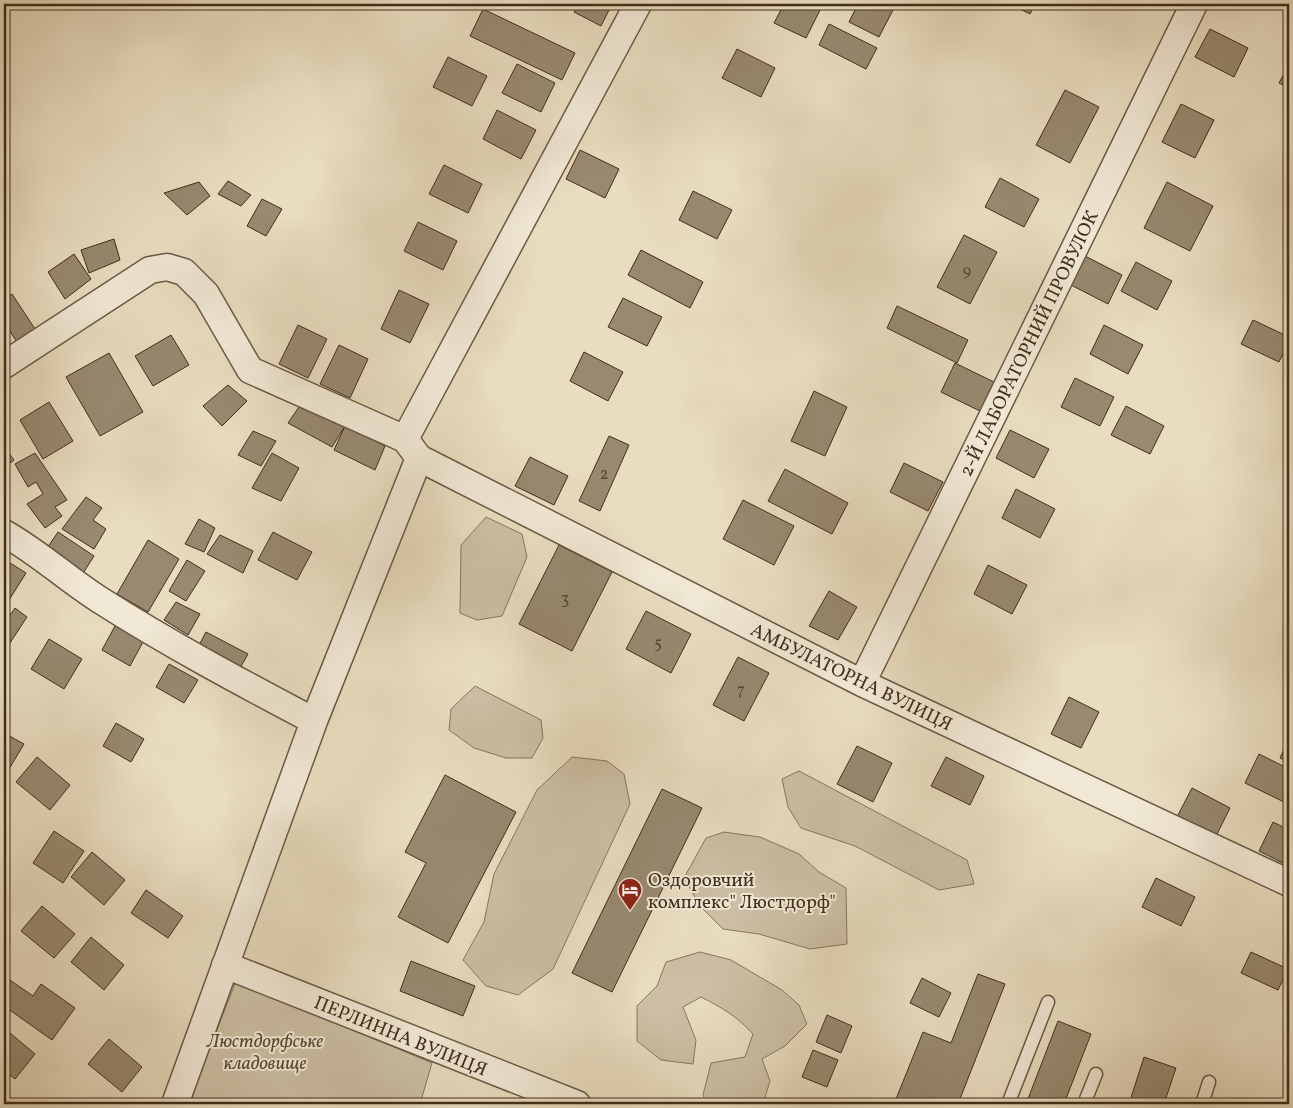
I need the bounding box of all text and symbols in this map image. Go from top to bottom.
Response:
street label: 2-Й ЛАБОРАТОРНИЙ ПРОВУЛОК [954,206,1106,481]
house number: 9 [963,261,971,283]
house number: 2 [600,464,608,486]
house number: 3 [561,589,569,611]
street label: АМБУЛАТОРНА ВУЛИЦЯ [746,618,956,738]
house number: 5 [654,633,662,655]
house number: 7 [737,680,745,702]
place label: Оздоровчий комплекс" Люстдорф" [648,868,836,916]
hotel icon: Оздоровчий комплекс" Люстдорф" [617,877,643,911]
street label: ПЕРЛИННА ВУЛИЦЯ [310,990,491,1084]
park label: Люстдорфське кладовище [206,1029,323,1077]

